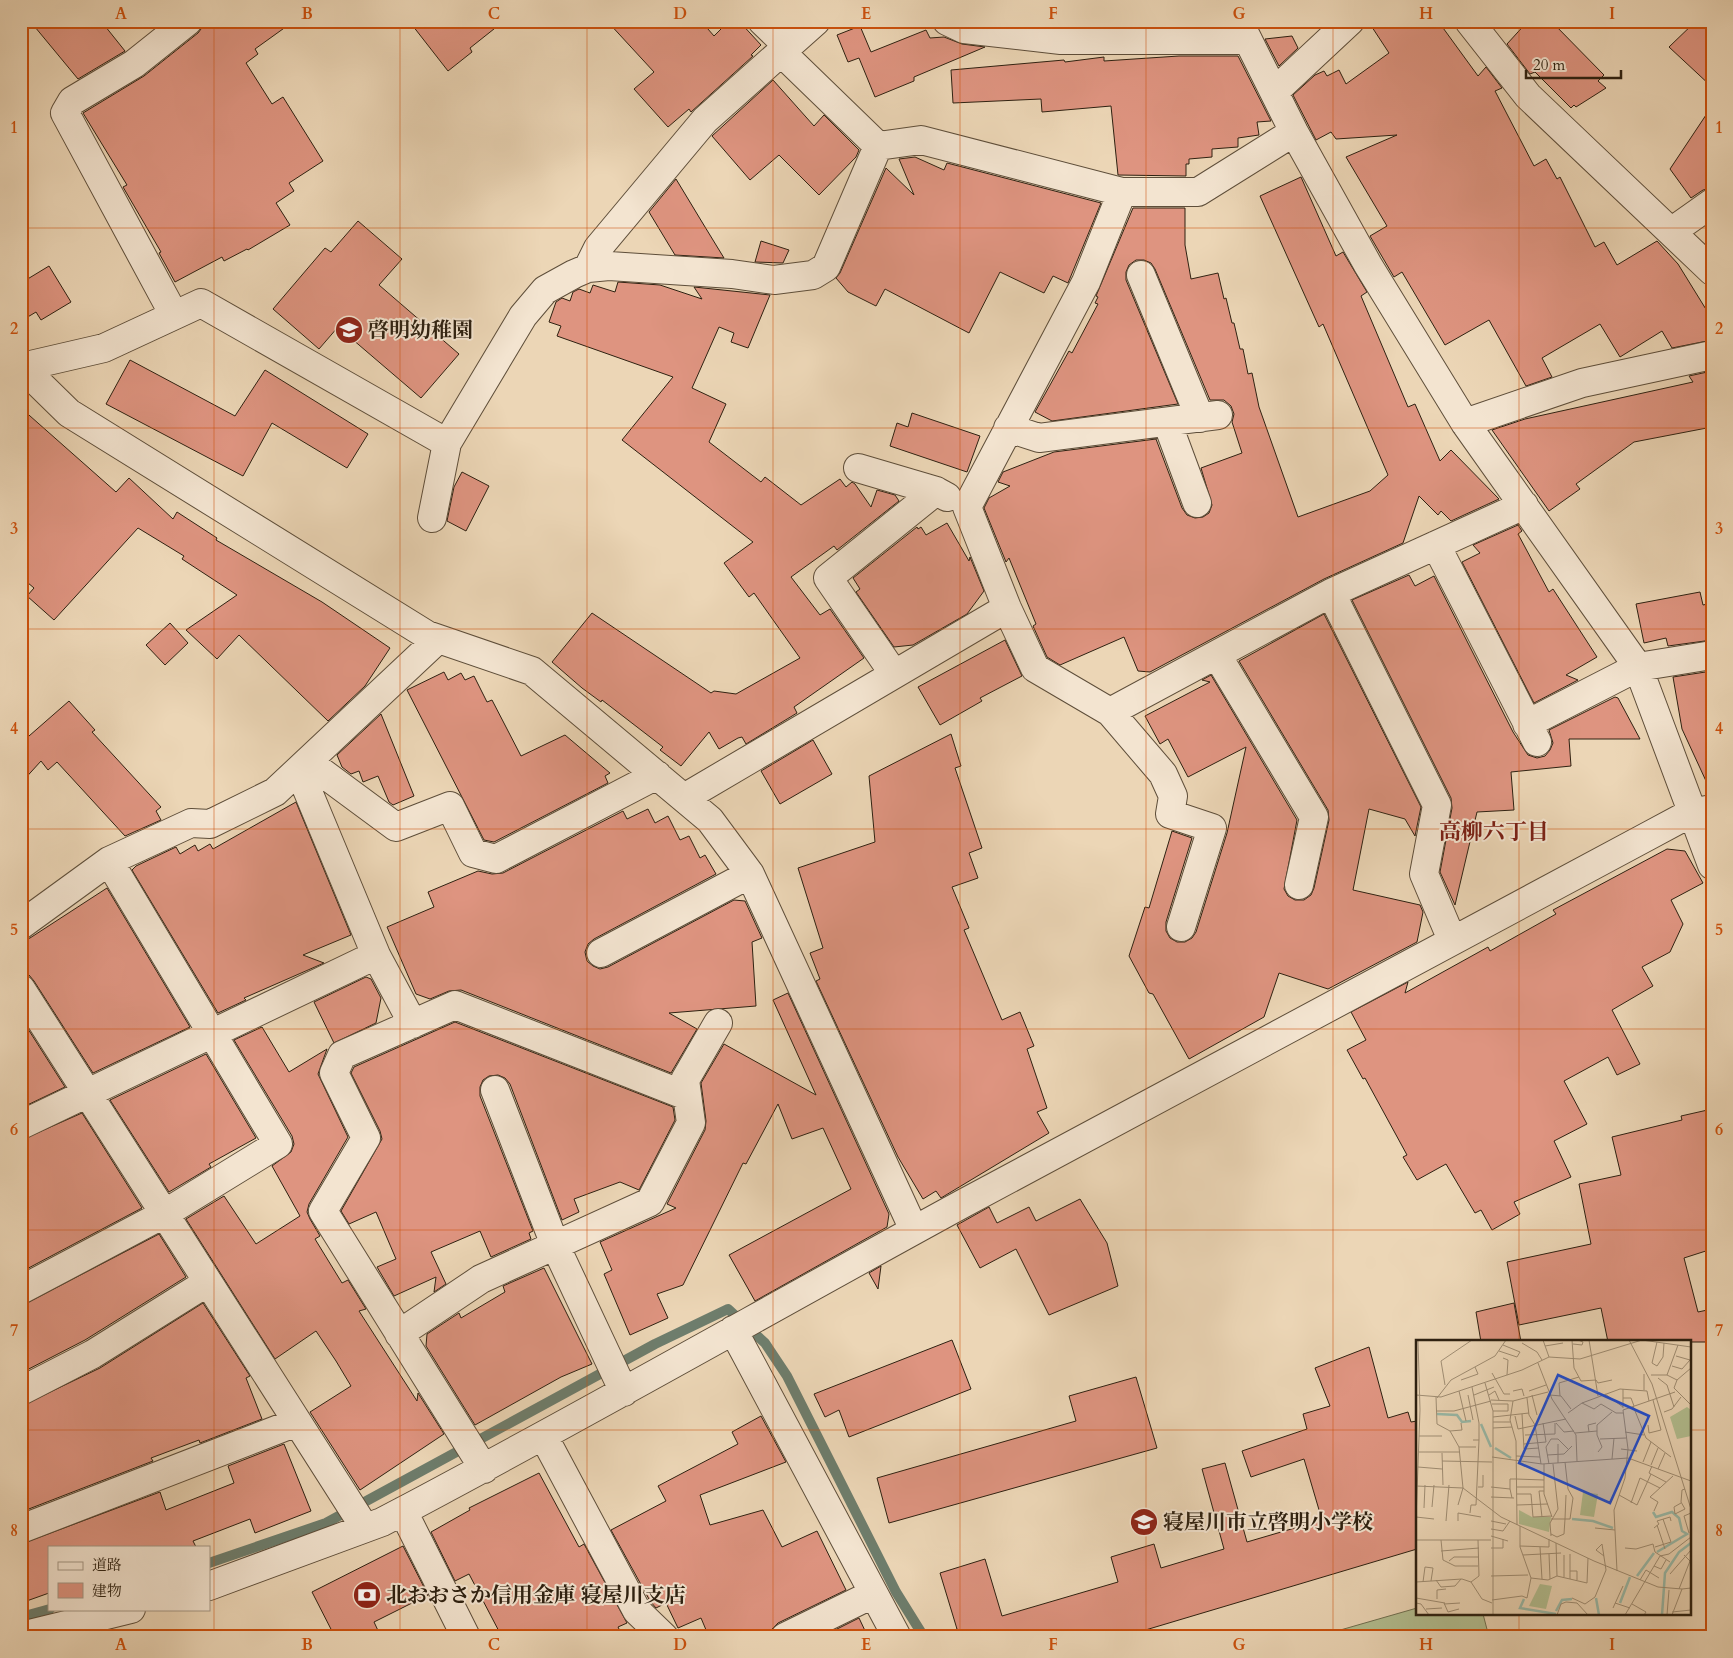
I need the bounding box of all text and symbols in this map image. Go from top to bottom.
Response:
text: A [115,3,127,25]
text: B [301,3,313,25]
text: C [488,3,500,25]
text: D [673,3,687,25]
text: E [861,3,871,25]
text: F [1048,3,1058,25]
text: G [1232,3,1246,25]
text: H [1419,3,1433,25]
text: I [1609,3,1615,25]
scale bar [1526,48,1620,80]
text: 20 m [1533,55,1565,75]
text: 1 [10,117,18,139]
text: 1 [1715,117,1723,139]
school or university icon: 啓明幼稚園 [334,315,364,345]
place label: 啓明幼稚園 [368,316,473,345]
text: 2 [10,318,18,340]
text: 2 [1715,318,1723,340]
text: 3 [10,518,18,540]
text: 3 [1715,518,1723,540]
text: 4 [10,718,18,740]
text: 4 [1715,718,1723,740]
district label: 高柳六丁目 [1439,817,1549,847]
text: 5 [10,919,18,941]
text: 5 [1715,919,1723,941]
text: 6 [10,1119,18,1141]
text: 6 [1715,1119,1723,1141]
text: 7 [10,1320,18,1342]
text: 7 [1715,1320,1723,1342]
inset map [1416,1340,1690,1616]
school or university icon: 寝屋川市立啓明小学校 [1129,1507,1159,1537]
place label: 寝屋川市立啓明小学校 [1163,1508,1373,1537]
text: 8 [10,1520,18,1542]
text: 8 [1715,1520,1723,1542]
legend [48,1546,210,1610]
text: 道路 [92,1555,122,1575]
bank icon: 北おおさか信用金庫 寝屋川支店 [352,1580,382,1610]
text: 建物 [92,1581,122,1601]
place label: 北おおさか信用金庫 寝屋川支店 [386,1581,686,1610]
text: A [115,1634,127,1656]
text: B [301,1634,313,1656]
text: C [488,1634,500,1656]
text: D [673,1634,687,1656]
text: E [861,1634,871,1656]
text: F [1048,1634,1058,1656]
text: G [1232,1634,1246,1656]
text: H [1419,1634,1433,1656]
text: I [1609,1634,1615,1656]

